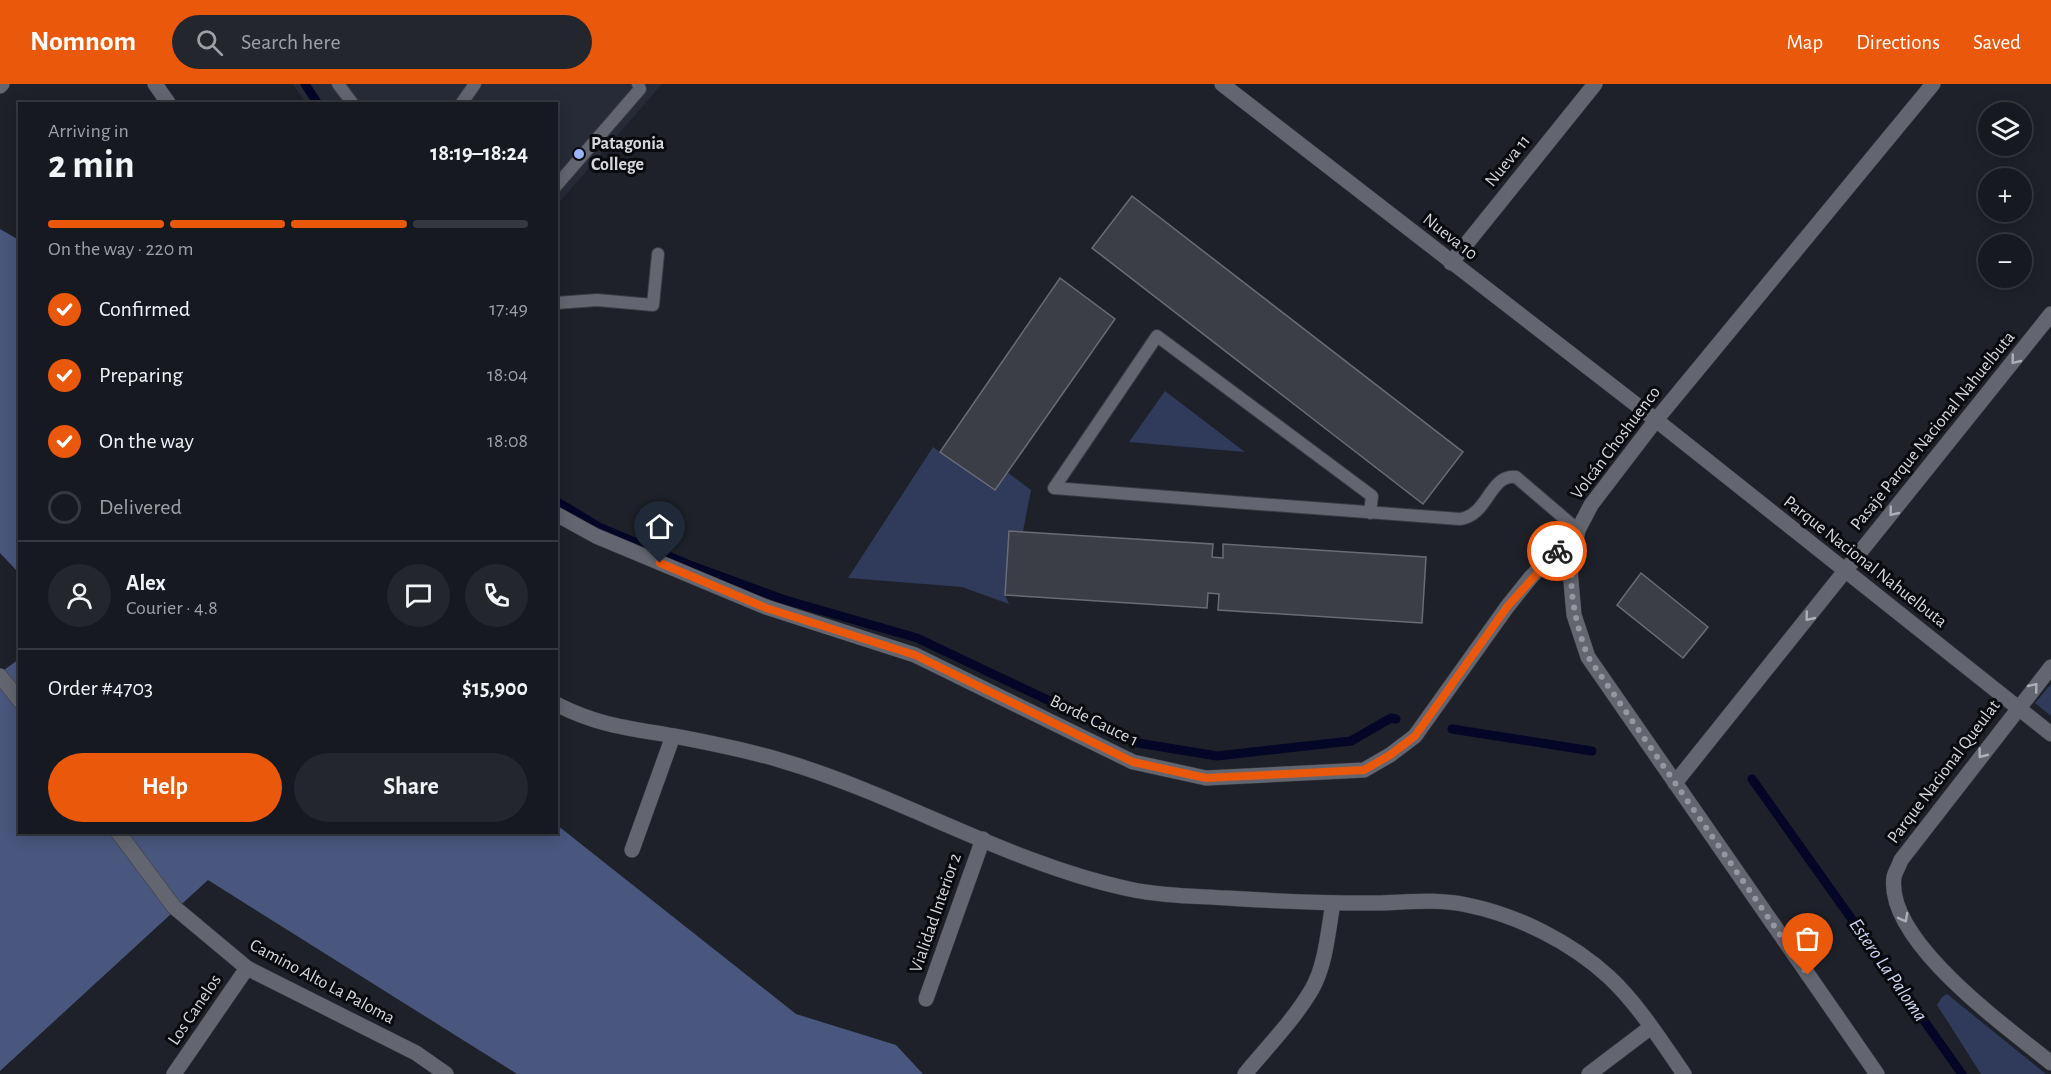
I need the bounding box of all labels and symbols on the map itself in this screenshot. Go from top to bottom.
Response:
street label: Nueva 11 [1482,132,1534,190]
place label: Patagonia College [591,135,665,174]
marker: Patagonia College [572,147,586,161]
street label: Nueva 10 [1419,210,1481,264]
street label: Pasaje Parque Nacional Nahuelbuta [1847,328,2019,534]
one-way arrow [2011,353,2022,364]
street label: Volcán Choshuenco [1568,383,1664,503]
street label: Parque Nacional Nahuelbuta [1780,493,1950,631]
pin [634,501,685,563]
one-way arrow [1889,506,1900,517]
courier [1527,521,1587,581]
one-way arrow [1805,610,1816,621]
one-way arrow [2027,683,2038,694]
street label: Borde Cauce 1 [1047,692,1141,750]
street label: Parque Nacional Queulat [1884,697,2004,847]
one-way arrow [1979,748,1990,759]
street label: Vialidad Interior 2 [907,851,965,975]
one-way arrow [1897,912,1908,923]
pin [1782,913,1833,975]
water label: Estero La Paloma [1845,915,1931,1025]
street label: Camino Alto La Paloma [247,936,397,1028]
street label: Los Canelos [165,972,225,1048]

